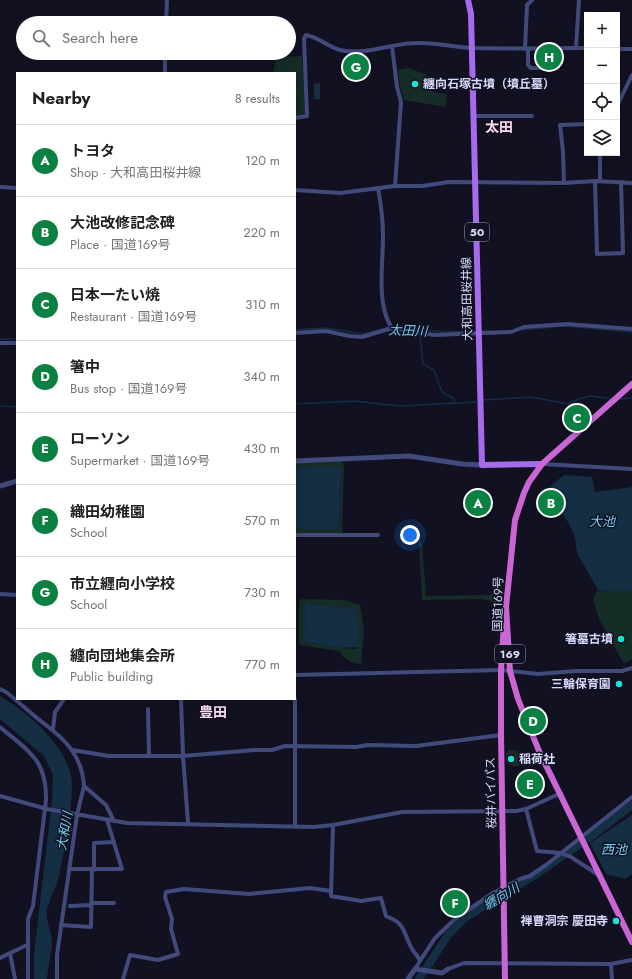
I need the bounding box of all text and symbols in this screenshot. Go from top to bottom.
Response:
map controls [584,12,620,156]
button: + [584,12,620,48]
search box [16,16,296,60]
icon: search [30,27,52,49]
text: Search here [62,27,138,49]
pin: H [536,42,562,72]
button: − [584,48,620,84]
pin: G [343,52,369,82]
place label: 纏向石塚古墳（墳丘墓） [423,75,555,93]
marker: 纏向石塚古墳（墳丘墓） [410,79,420,89]
button: locate [584,84,620,120]
text: Nearby [32,86,90,110]
text: 8 results [235,89,280,108]
district label: 太田 [485,117,513,137]
button: layers [584,120,620,156]
text: トヨタ [70,140,115,162]
text: A [40,151,50,170]
text: 120 m [245,151,280,170]
text: Shop · 大和高田桜井線 [70,163,201,182]
text: 大池改修記念碑 [70,212,175,234]
text: B [41,223,49,242]
text: 220 m [243,223,280,242]
road number: 50 [465,223,489,241]
text: Place · 国道169号 [70,235,171,254]
street label: 大和高田桜井線 [457,257,477,341]
text: 日本一たい焼 [70,284,160,306]
text: C [40,295,50,314]
text: 310 m [245,295,280,314]
text: Restaurant · 国道169号 [70,307,198,326]
water label: 太田川 [388,320,430,341]
text: 箸中 [70,356,100,378]
text: D [40,367,50,386]
text: 340 m [243,367,280,386]
text: Bus stop · 国道169号 [70,379,188,398]
pin: C [564,403,590,433]
text: ローソン [70,428,130,450]
text: E [41,439,49,458]
text: 430 m [243,439,280,458]
text: Supermarket · 国道169号 [70,451,210,470]
pin: A [465,488,491,518]
pin: B [538,488,564,518]
text: 織田幼稚園 [70,501,145,523]
text: F [41,511,49,530]
text: 570 m [244,511,280,530]
water label: 大池 [589,512,617,531]
text: School [70,523,107,542]
your location [400,525,420,545]
text: 市立纒向小学校 [70,573,175,595]
street label: 国道169号 [489,576,507,632]
text: G [40,583,50,602]
text: 730 m [244,583,280,602]
text: School [70,595,107,614]
place label: 箸墓古墳 [565,630,613,648]
marker: 箸墓古墳 [616,634,626,644]
text: 纏向団地集会所 [70,645,175,667]
road number: 169 [495,645,525,663]
text: H [40,655,50,674]
text: 770 m [245,655,280,674]
text: Public building [70,667,153,686]
place label: 三輪保育園 [551,675,611,693]
marker: 三輪保育園 [614,679,624,689]
district label: 豊田 [199,702,227,722]
pin: D [520,706,546,736]
place label: 稲荷社 [519,750,555,768]
marker: 稲荷社 [506,754,516,764]
street label: 桜井バイパス [481,757,501,829]
pin: E [517,769,543,799]
water label: 大和川 [52,808,78,852]
water label: 西池 [601,840,629,859]
water label: 纒向川 [480,877,525,915]
pin: F [442,888,468,918]
place label: 禅曹洞宗 慶田寺 [520,912,608,930]
marker: 禅曹洞宗 慶田寺 [611,916,621,926]

